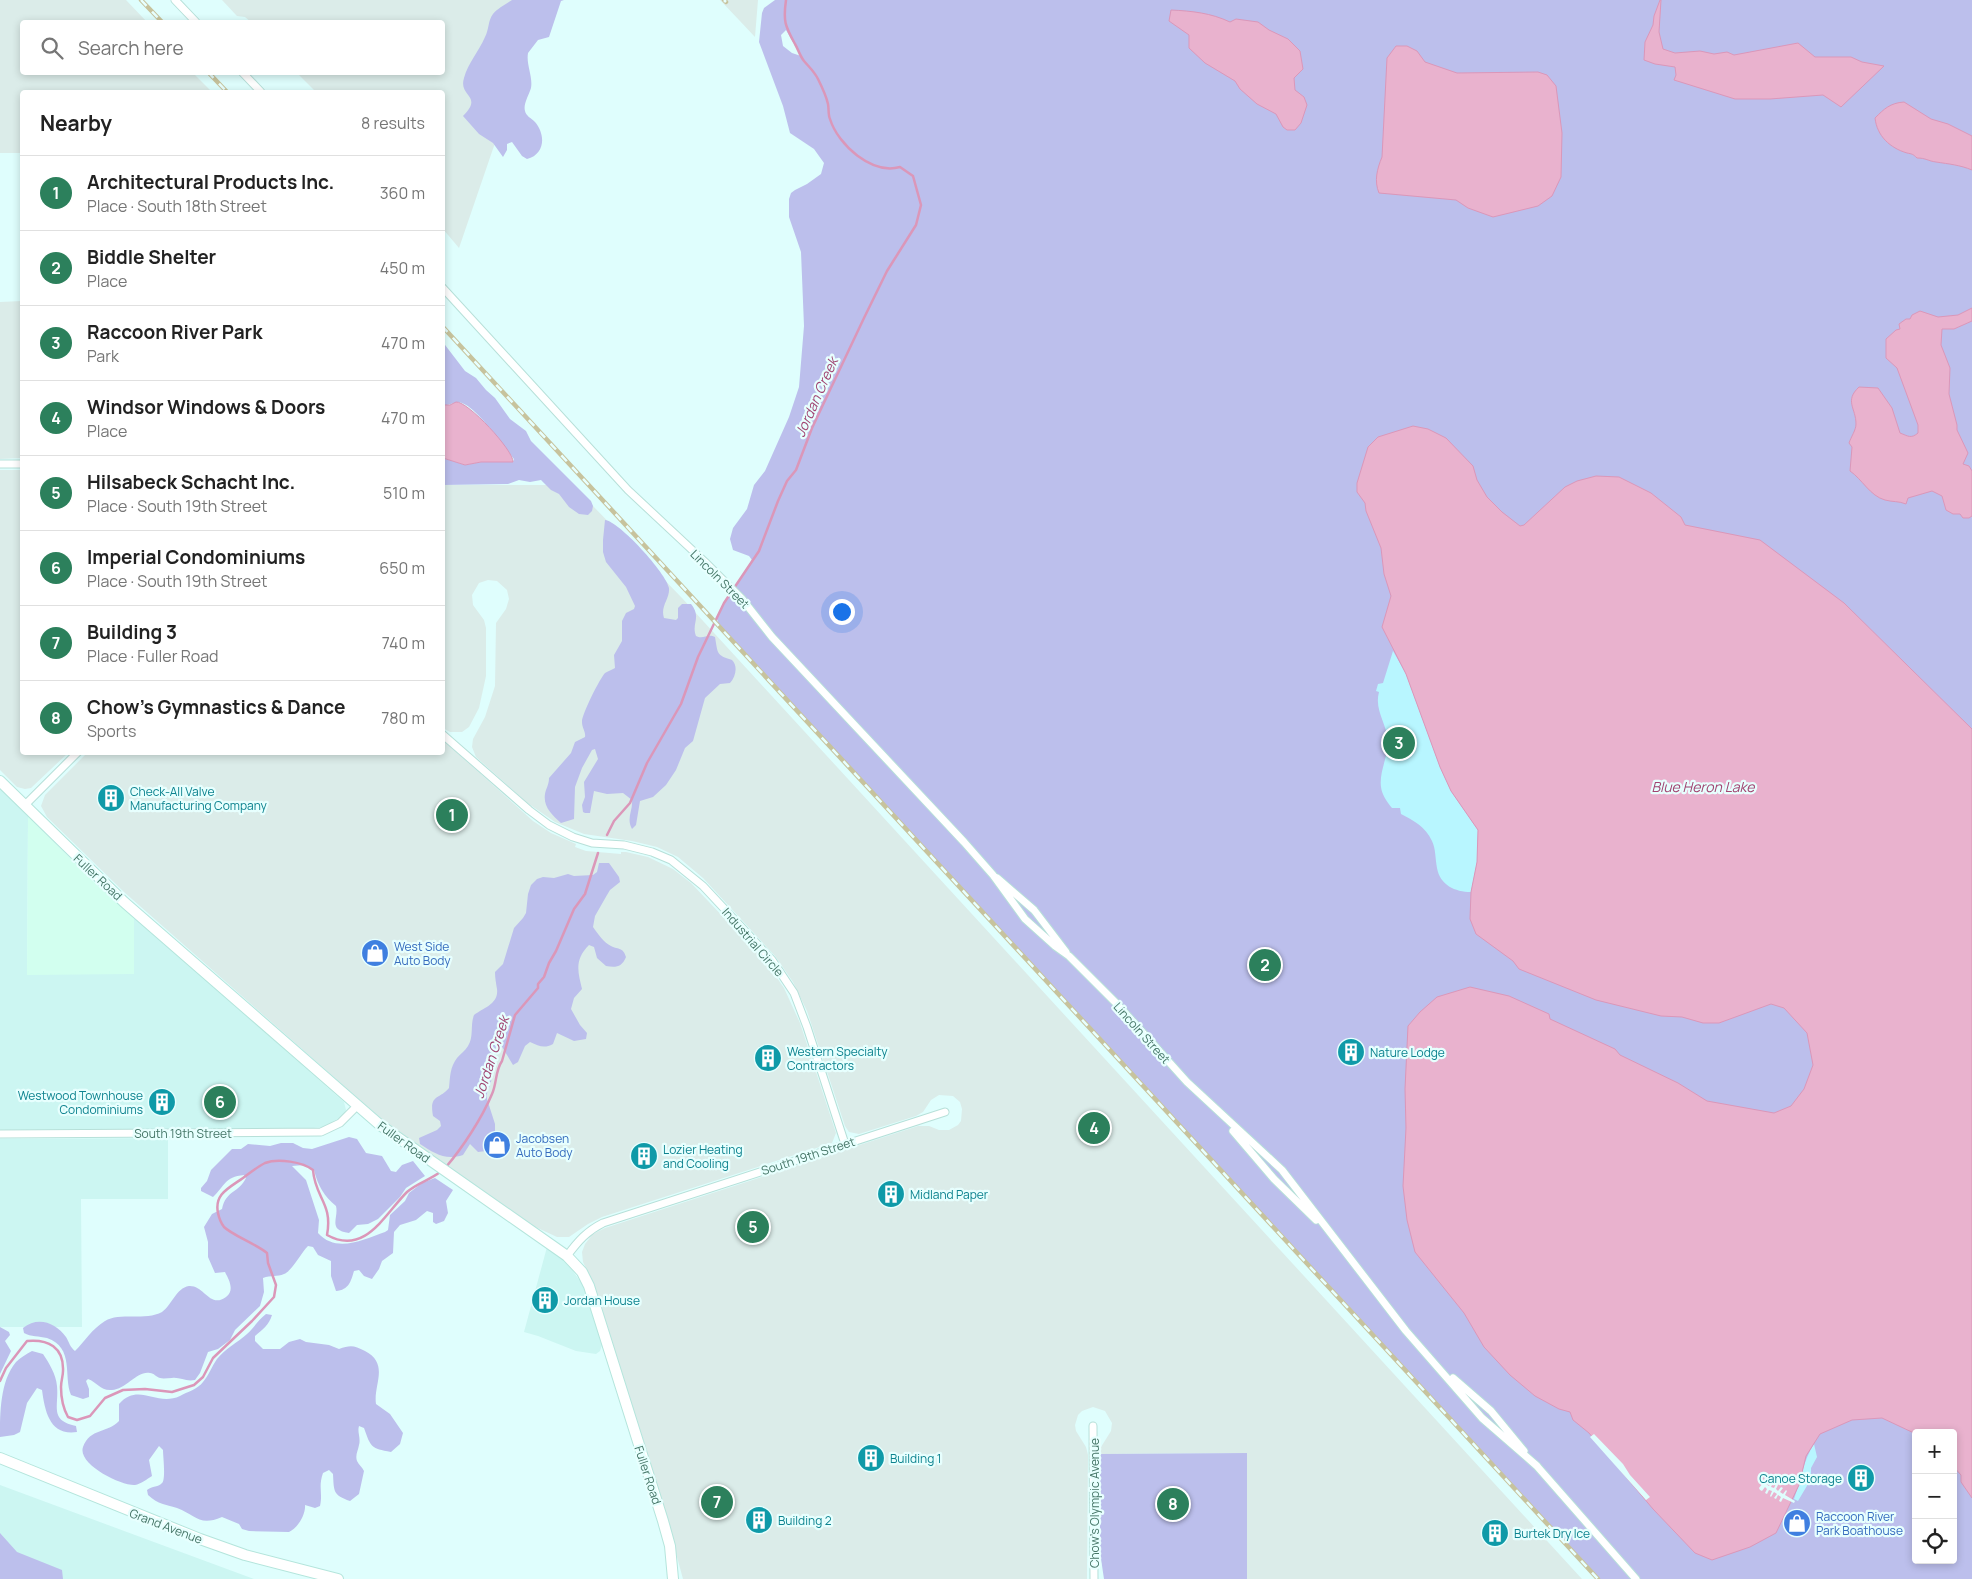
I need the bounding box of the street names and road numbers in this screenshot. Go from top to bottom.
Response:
street label: Lincoln Street [687,546,753,612]
street label: Fuller Road [70,850,126,904]
street label: Industrial Circle [718,904,788,980]
street label: Lincoln Street [1110,999,1174,1067]
street label: Fuller Road [374,1117,434,1167]
street label: South 19th Street [134,1125,232,1142]
street label: South 19th Street [759,1133,857,1179]
street label: Chow's Olympic Avenue [1086,1438,1103,1568]
street label: Fuller Road [630,1443,666,1507]
street label: Grand Avenue [127,1504,205,1548]

